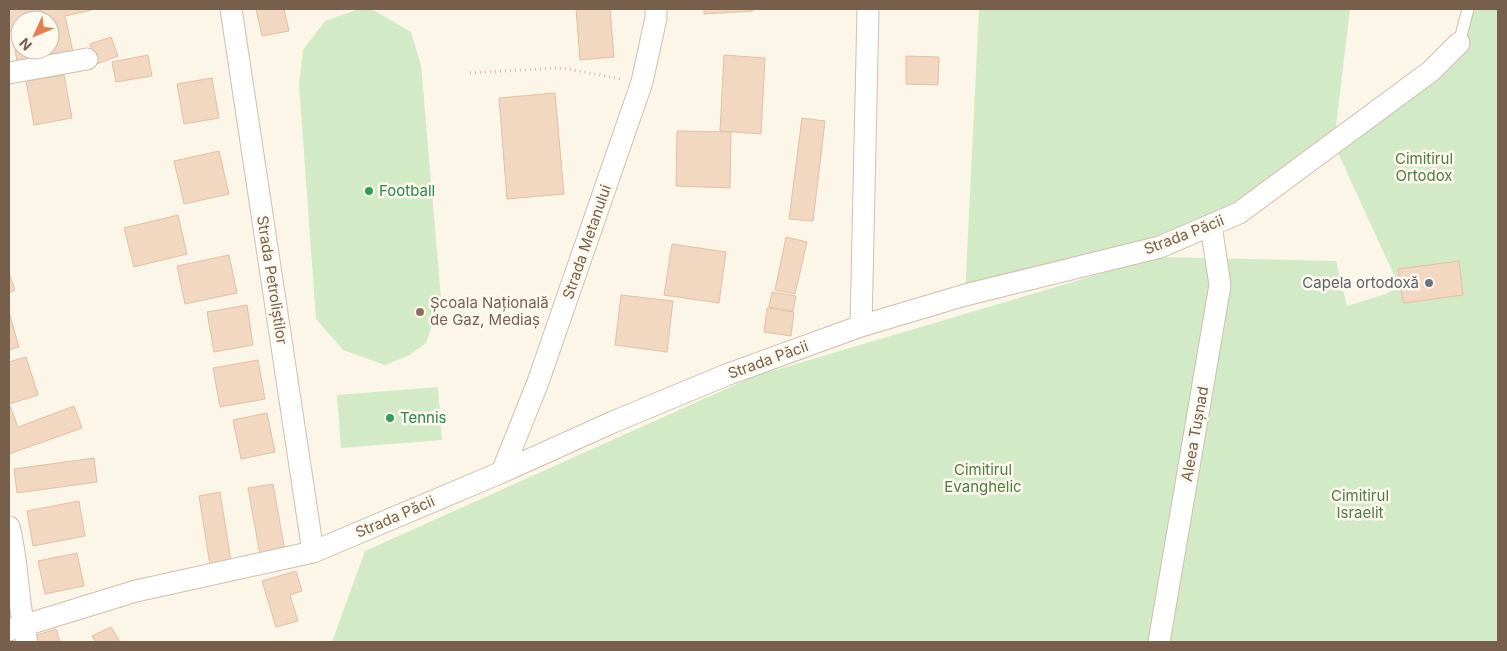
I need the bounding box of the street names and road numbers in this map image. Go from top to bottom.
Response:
street label: Strada Metanului [558,182,615,302]
street label: Strada Păcii [1141,211,1227,259]
street label: Strada Petroliștilor [253,214,292,346]
street label: Strada Păcii [725,336,811,383]
street label: Aleea Tușnad [1177,385,1212,483]
street label: Strada Păcii [352,491,437,542]

